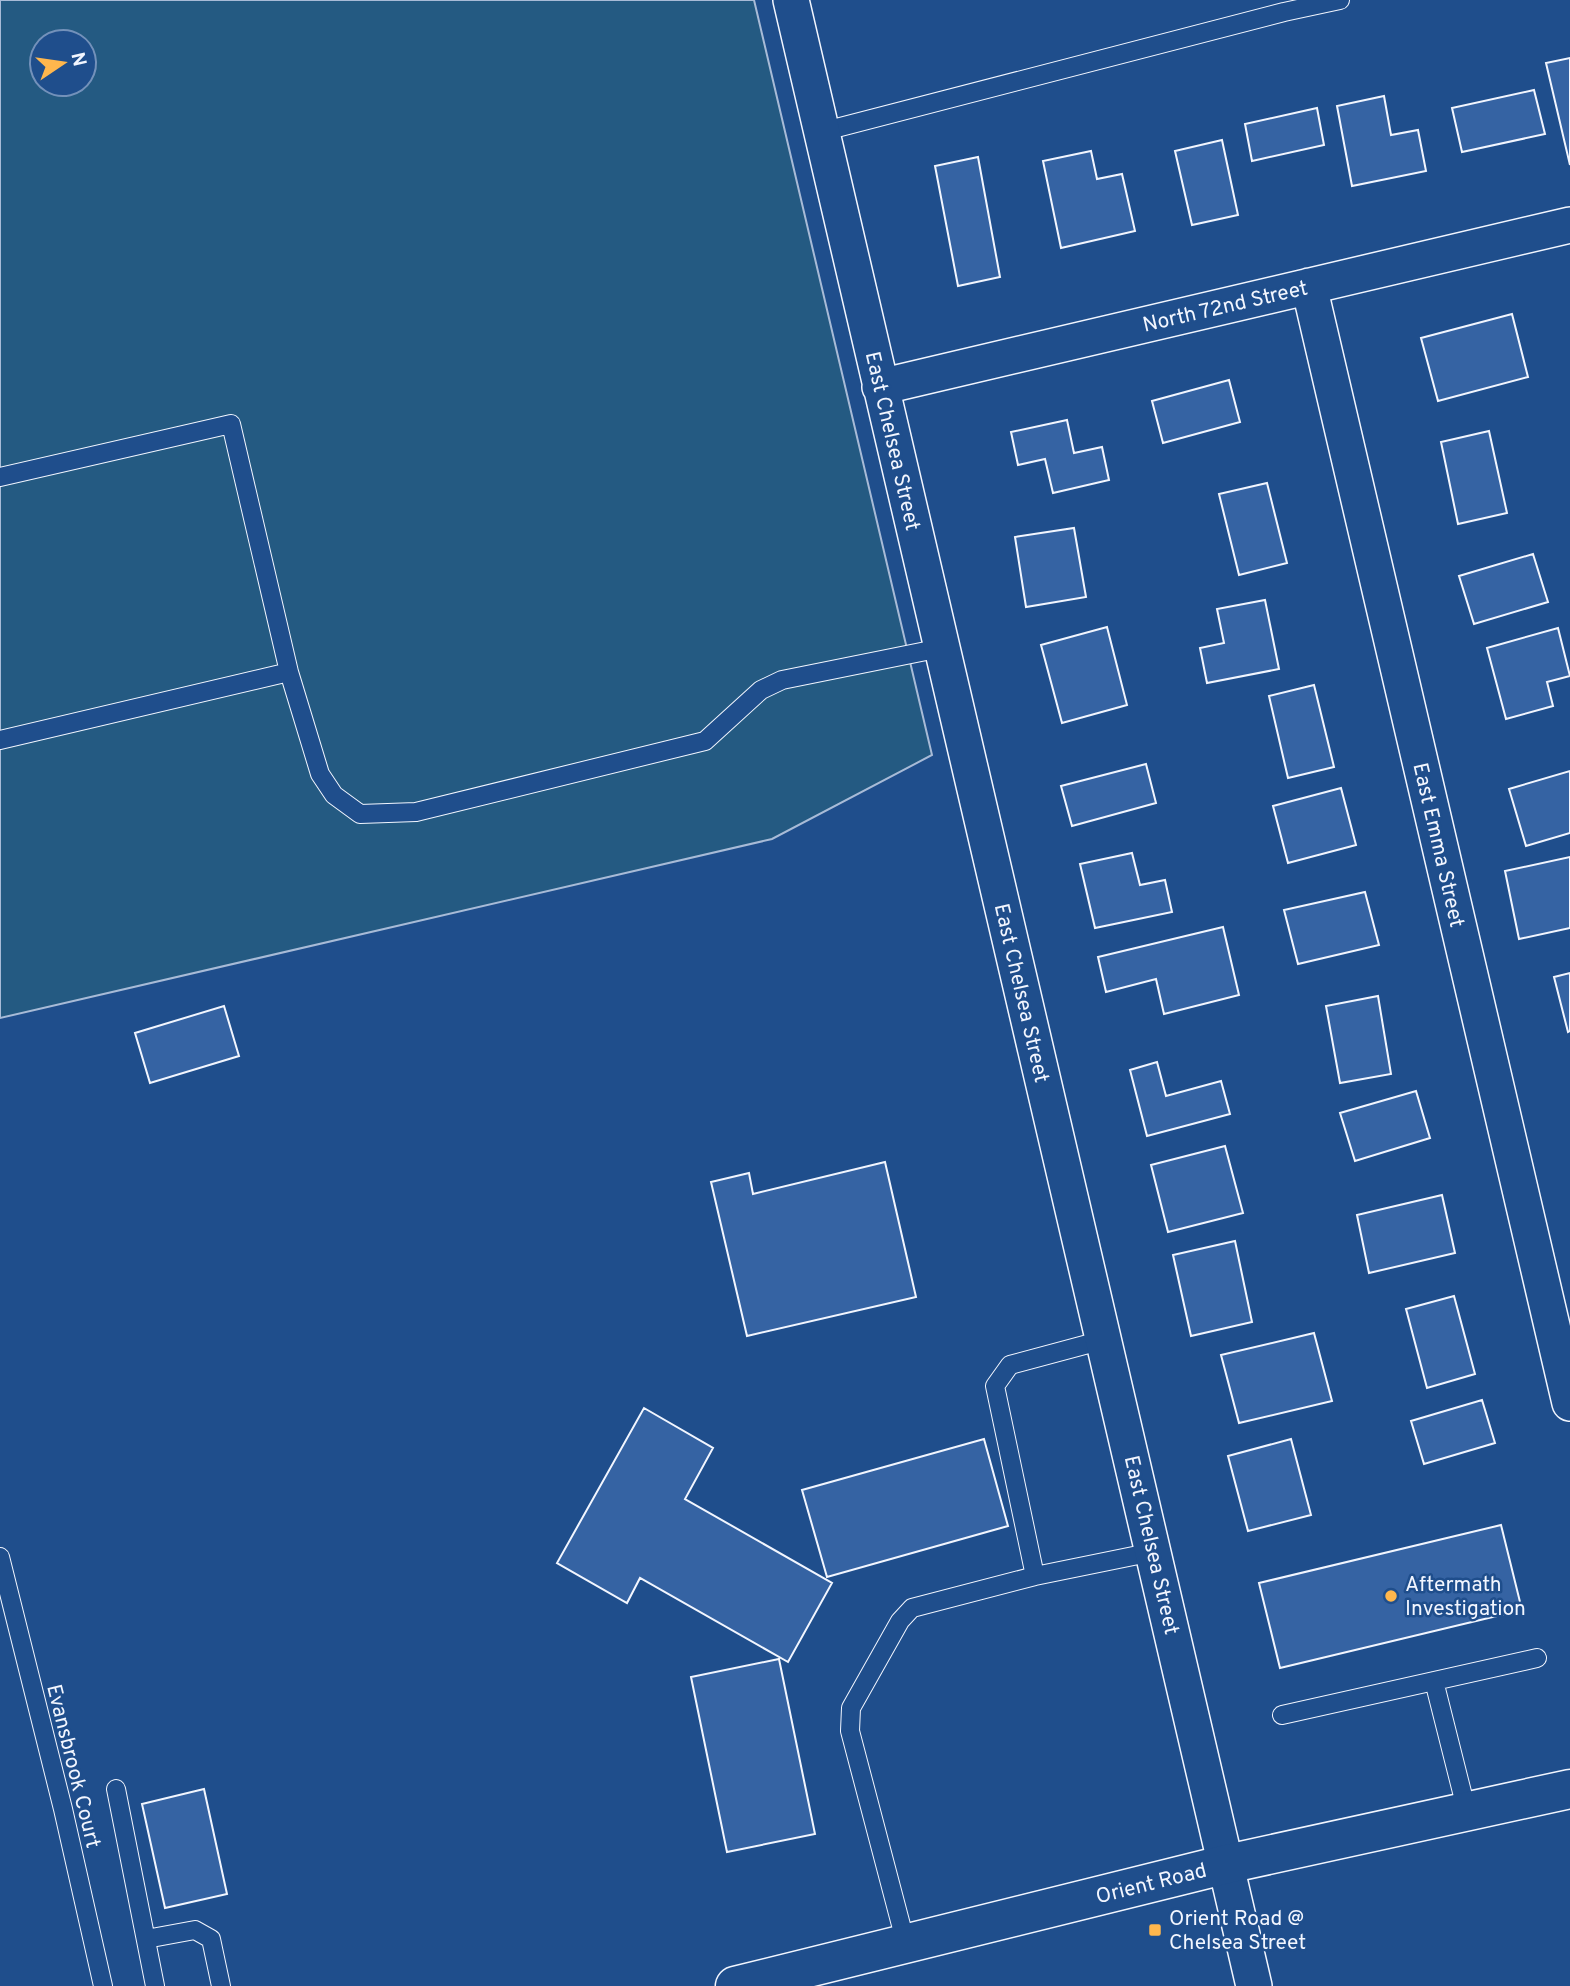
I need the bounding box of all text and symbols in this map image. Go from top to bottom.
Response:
north arrow [28,28,98,98]
text: N [64,50,91,69]
street label: North 72nd Street [1140,275,1311,340]
street label: East Chelsea Street [858,349,925,534]
street label: East Emma Street [1405,760,1470,930]
street label: East Chelsea Street [987,901,1054,1086]
street label: East Chelsea Street [1117,1453,1184,1638]
place label: Aftermath Investigation [1405,1572,1526,1623]
marker: Aftermath Investigation [1383,1588,1399,1604]
street label: Evansbrook Court [39,1682,106,1851]
street label: Orient Road [1093,1858,1210,1911]
place label: Orient Road @ Chelsea Street [1169,1906,1306,1957]
marker: Orient Road @ Chelsea Street [1147,1922,1163,1938]

